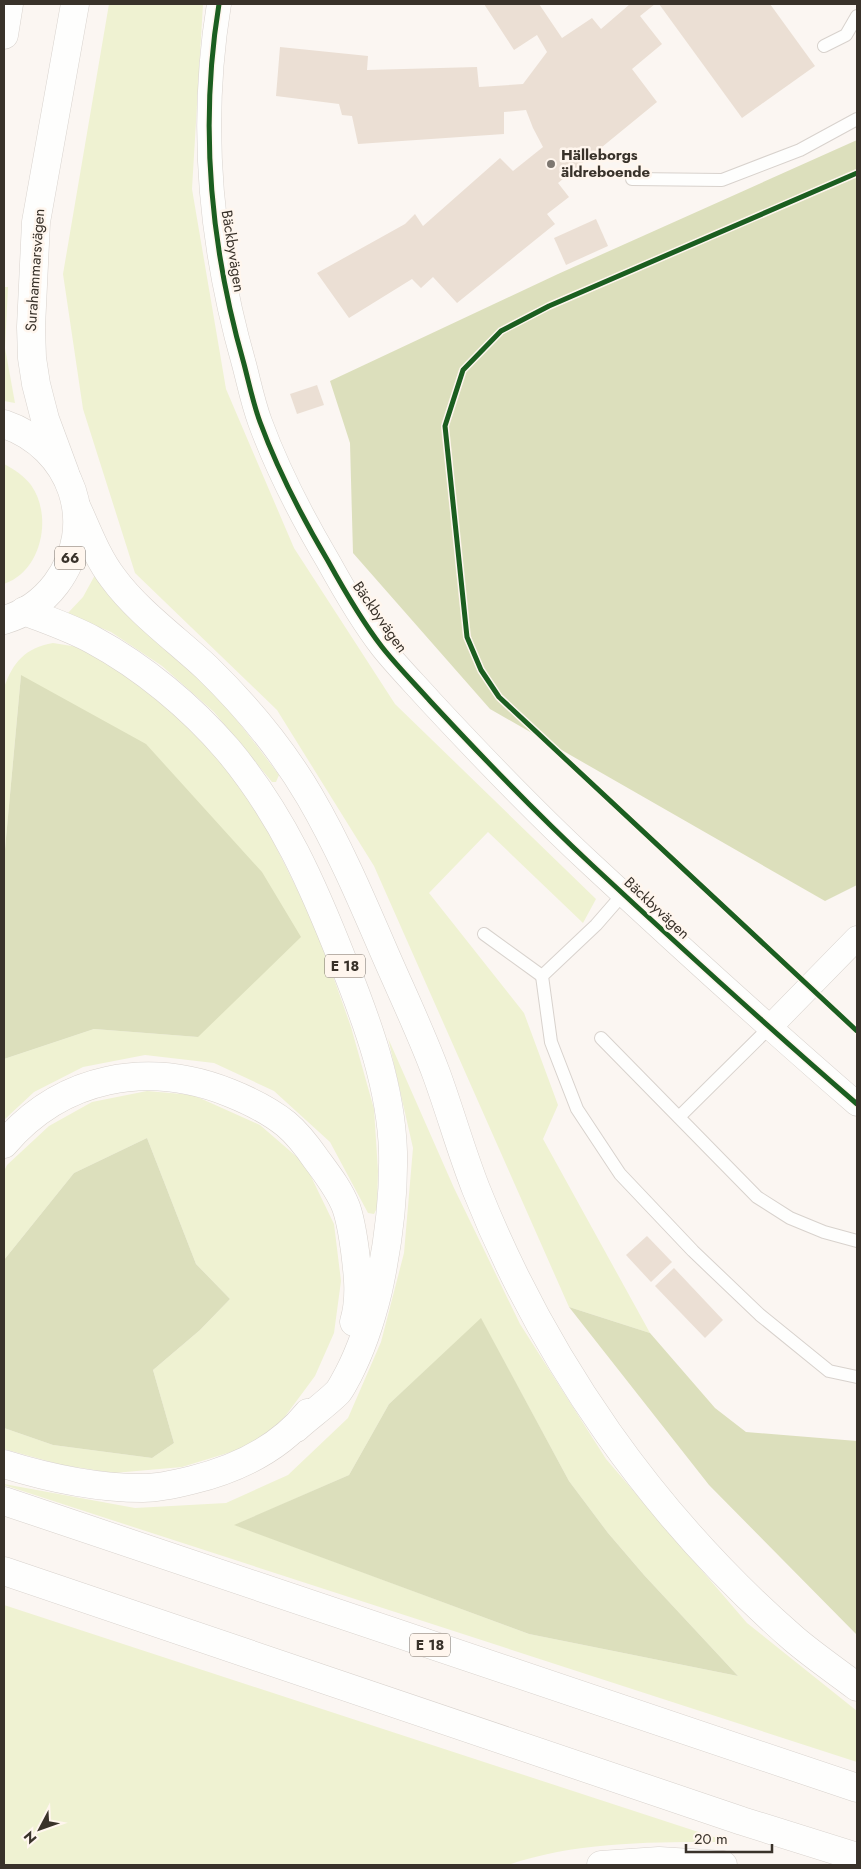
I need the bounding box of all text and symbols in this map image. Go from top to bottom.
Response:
place label: Hälleborgs äldreboende [561,144,651,183]
marker: Hälleborgs äldreboende [545,158,557,170]
street label: Surahammarsvägen [20,208,50,332]
street label: Bäckbyvägen [216,208,250,294]
road number: 66 [55,546,85,570]
street label: Bäckbyvägen [347,577,413,657]
street label: Bäckbyvägen [619,872,695,944]
road number: E 18 [325,954,365,978]
road number: E 18 [410,1634,450,1656]
north arrow [15,1804,65,1854]
scale bar [686,1822,772,1854]
text: N [19,1827,41,1848]
text: 20 m [694,1828,728,1850]

